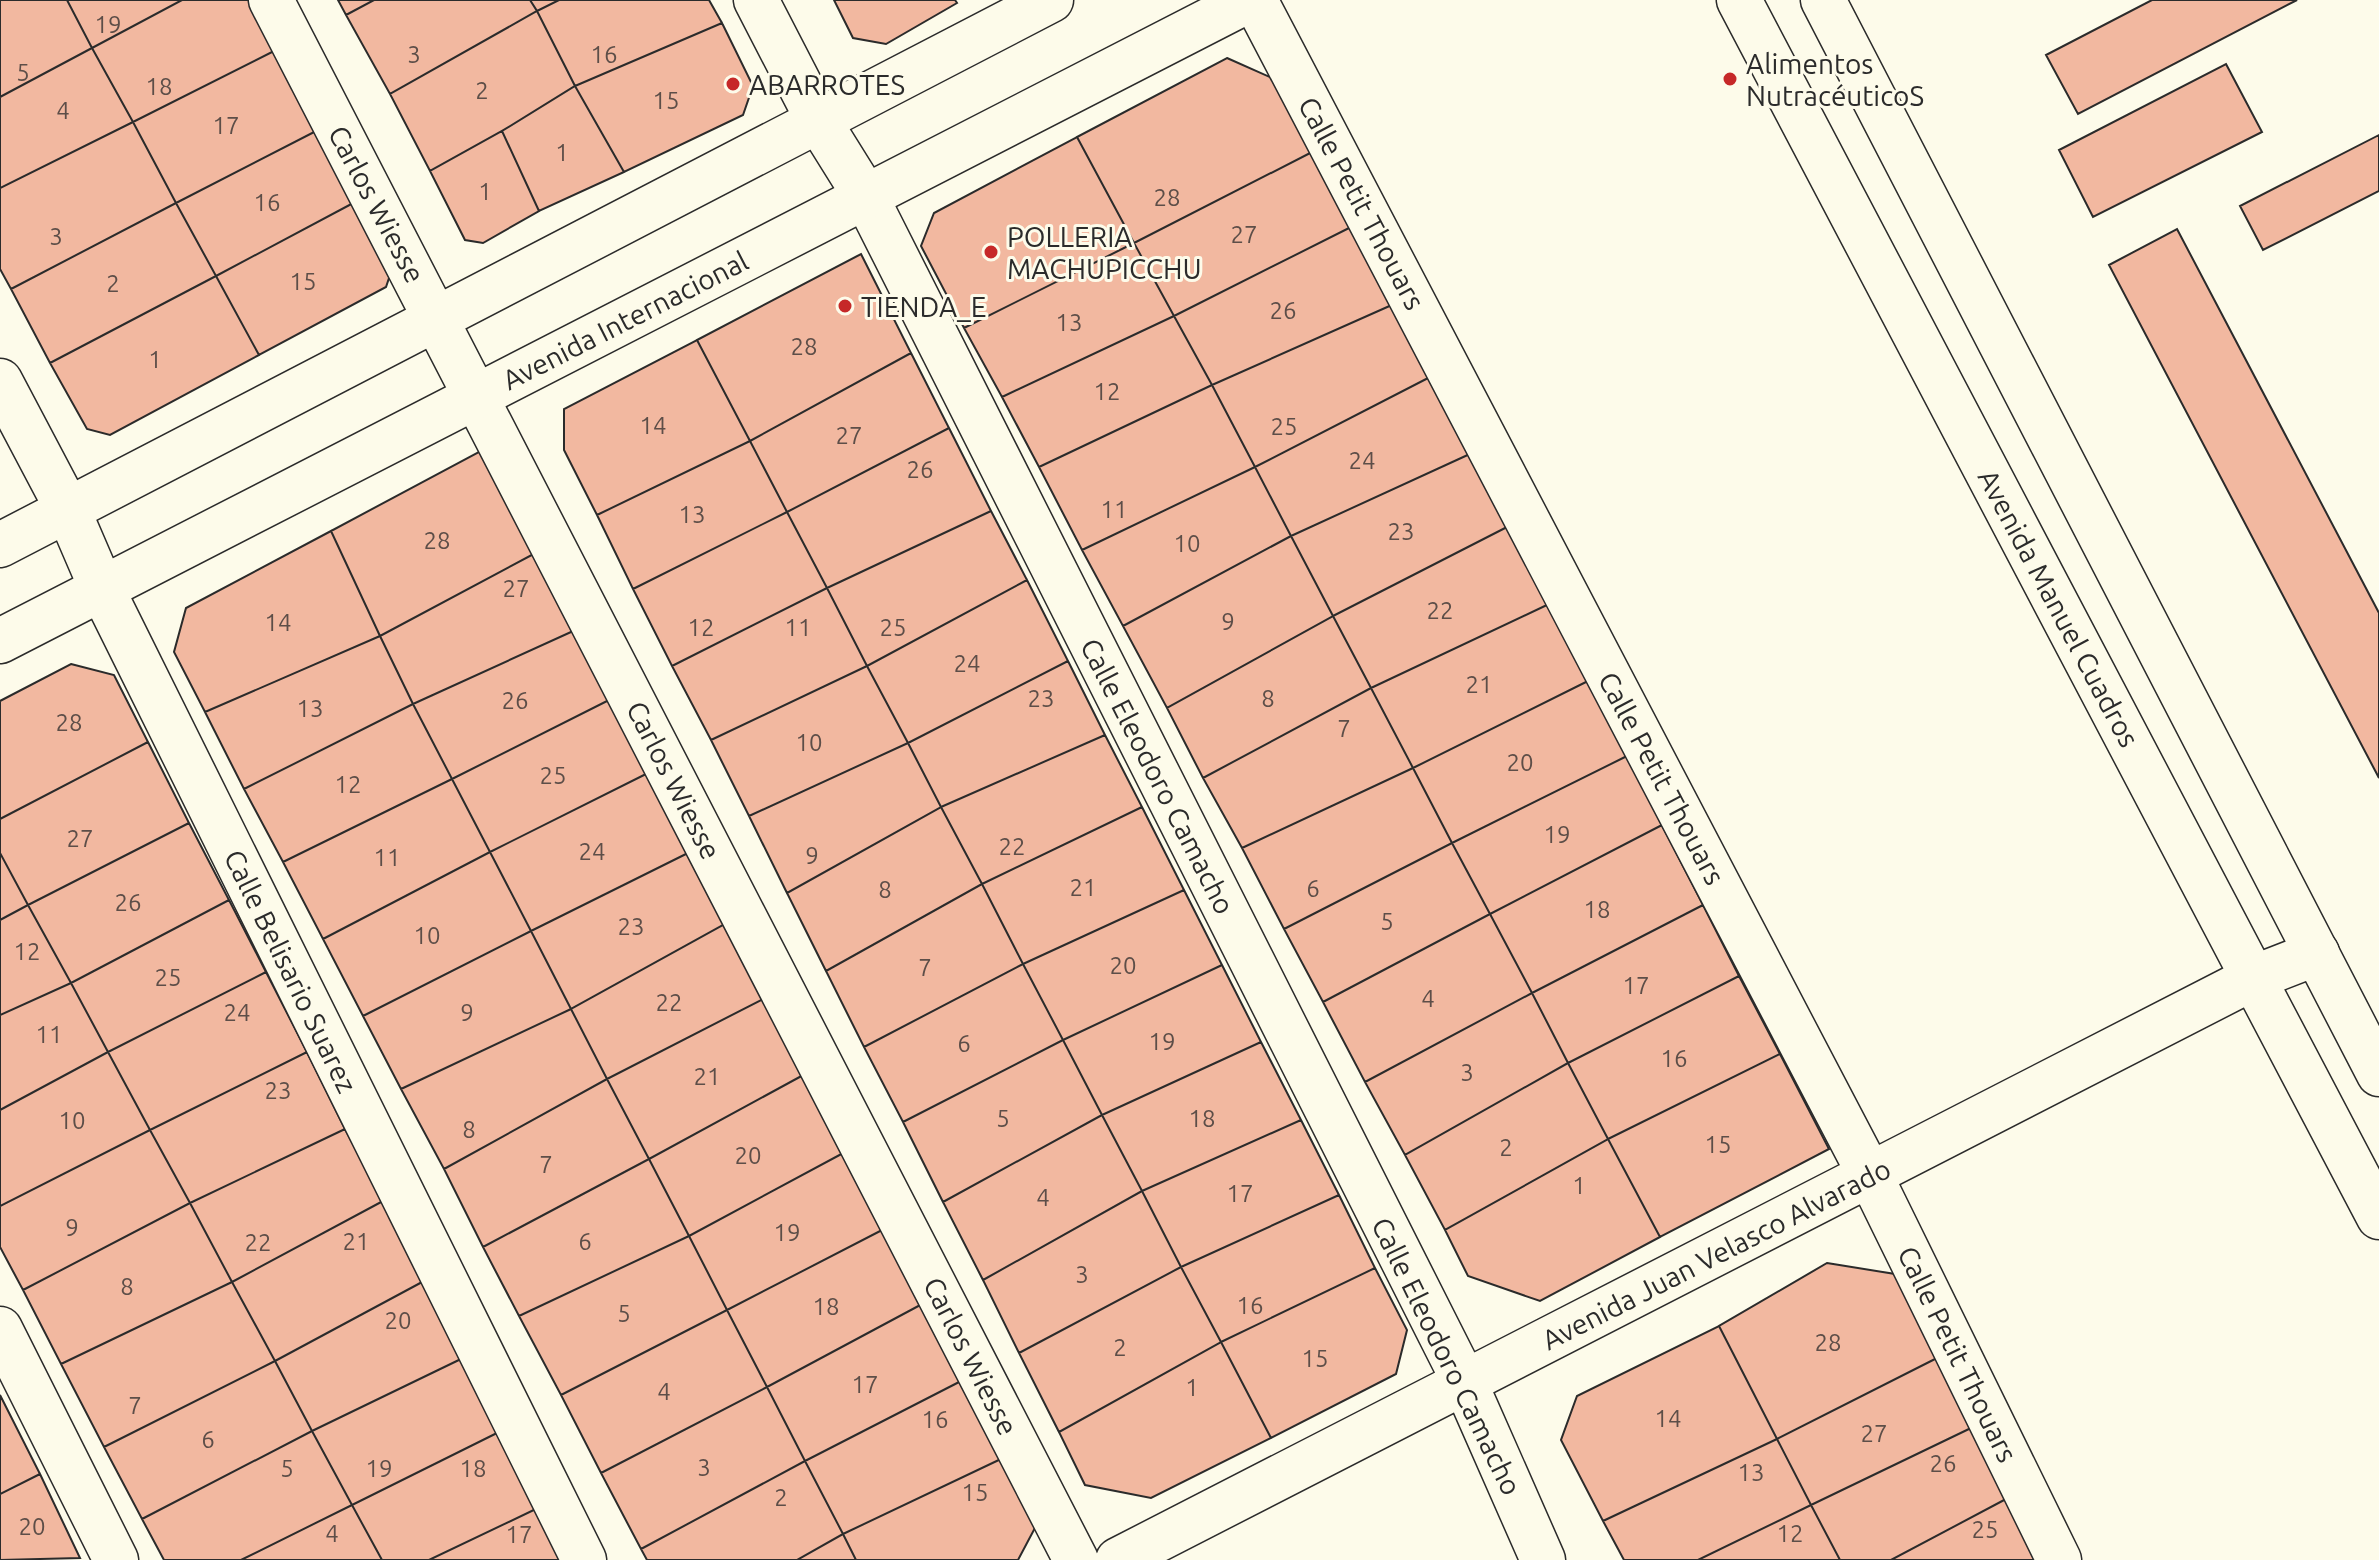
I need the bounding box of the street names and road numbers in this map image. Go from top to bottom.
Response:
street label: Calle Petit Thouars [1293,92,1431,314]
street label: Carlos Wiesse [323,120,431,288]
street label: Avenida Internacional [497,245,753,395]
street label: Avenida Manuel Cuadros [1973,464,2145,752]
street label: Calle Eleodoro Camacho [1075,633,1241,919]
street label: Calle Petit Thouars [1593,667,1731,889]
street label: Carlos Wiesse [621,696,727,864]
street label: Calle Belisario Suarez [219,845,363,1097]
street label: Avenida Juan Velasco Alvarado [1537,1152,1895,1356]
street label: Calle Eleodoro Camacho [1366,1212,1528,1500]
street label: Calle Petit Thouars [1892,1241,2024,1467]
street label: Carlos Wiesse [918,1272,1024,1440]

